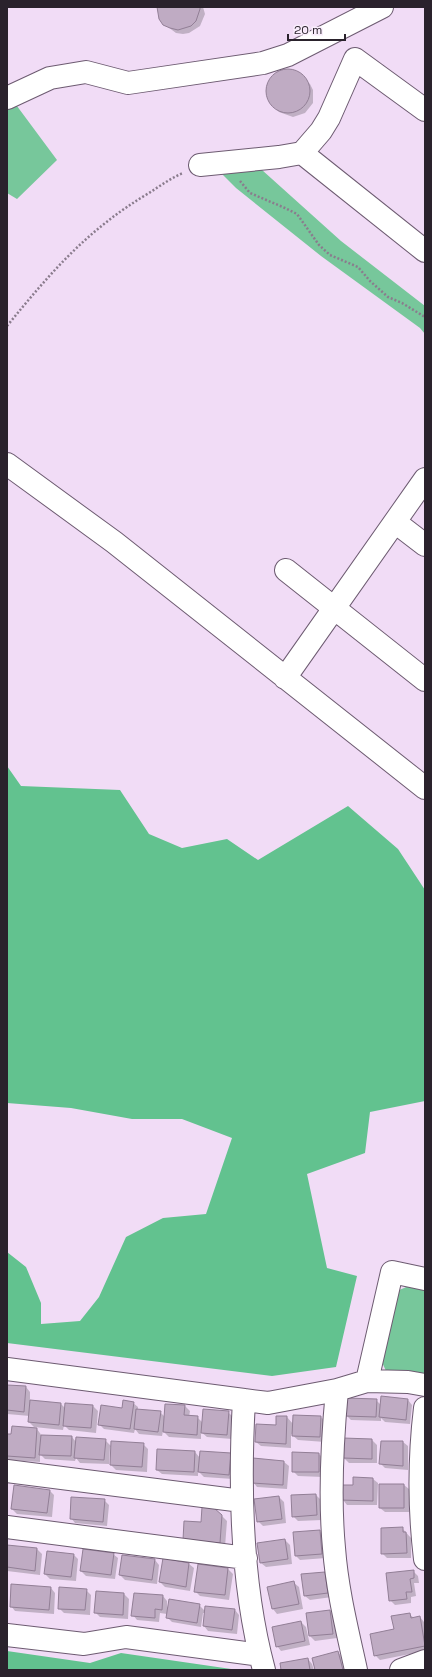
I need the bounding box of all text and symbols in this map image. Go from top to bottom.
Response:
scale bar [288,16,345,42]
text: 20 m [294,22,322,38]

